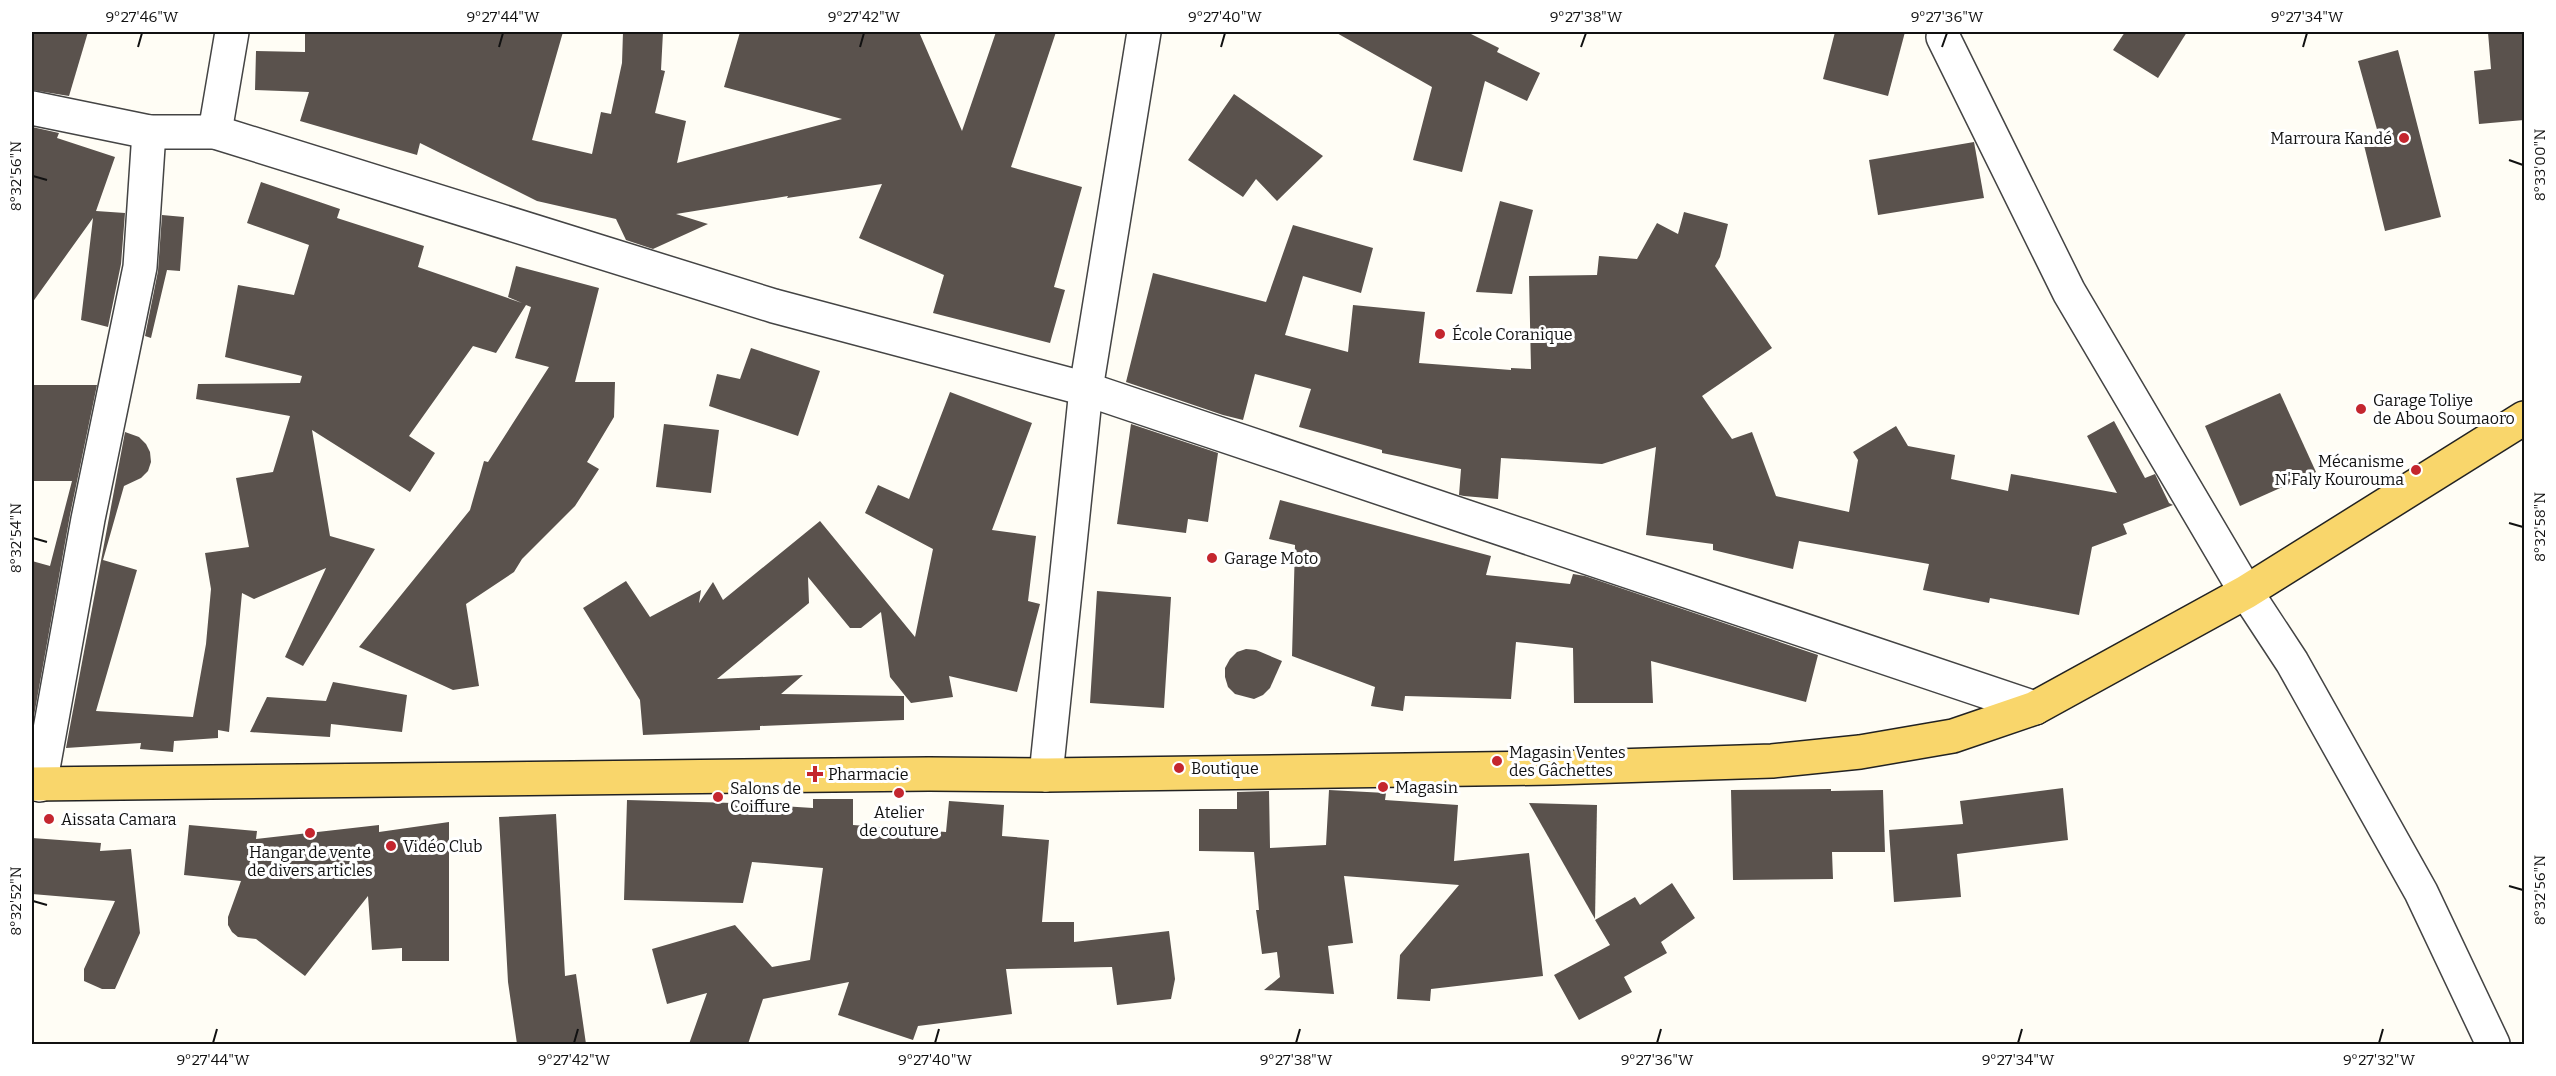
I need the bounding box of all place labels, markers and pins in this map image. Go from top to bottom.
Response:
place label: Marroura Kandé [2270,129,2392,148]
marker: Marroura Kandé [2397,131,2411,145]
place label: École Coranique [1452,324,1573,344]
marker: École Coranique [1433,327,1447,341]
place label: Garage Toliye de Abou Soumaoro [2373,391,2515,428]
marker: Garage Toliye de Abou Soumaoro [2354,402,2368,416]
place label: Mécanisme N'Faly Kourouma [2275,452,2404,489]
marker: Mécanisme N'Faly Kourouma [2409,463,2423,477]
place label: Garage Moto [1224,549,1318,568]
marker: Garage Moto [1205,551,1219,565]
place label: Magasin Ventes des Gâchettes [1509,743,1626,780]
marker: Magasin Ventes des Gâchettes [1490,754,1504,768]
place label: Boutique [1191,759,1259,778]
marker: Boutique [1172,761,1186,775]
marker: Pharmacie [806,765,824,783]
place label: Pharmacie [828,765,908,784]
place label: Magasin [1395,778,1458,797]
place label: Salons de Coiffure [730,779,801,816]
marker: Magasin [1376,780,1390,794]
marker: Atelier de couture [892,786,906,800]
marker: Salons de Coiffure [711,790,725,804]
place label: Atelier de couture [859,803,939,840]
place label: Aissata Camara [61,810,177,829]
marker: Aissata Camara [42,812,56,826]
marker: Hangar de vente de divers articles [303,826,317,840]
place label: Vidéo Club [403,837,482,856]
marker: Vidéo Club [384,839,398,853]
place label: Hangar de vente de divers articles [247,843,373,880]

